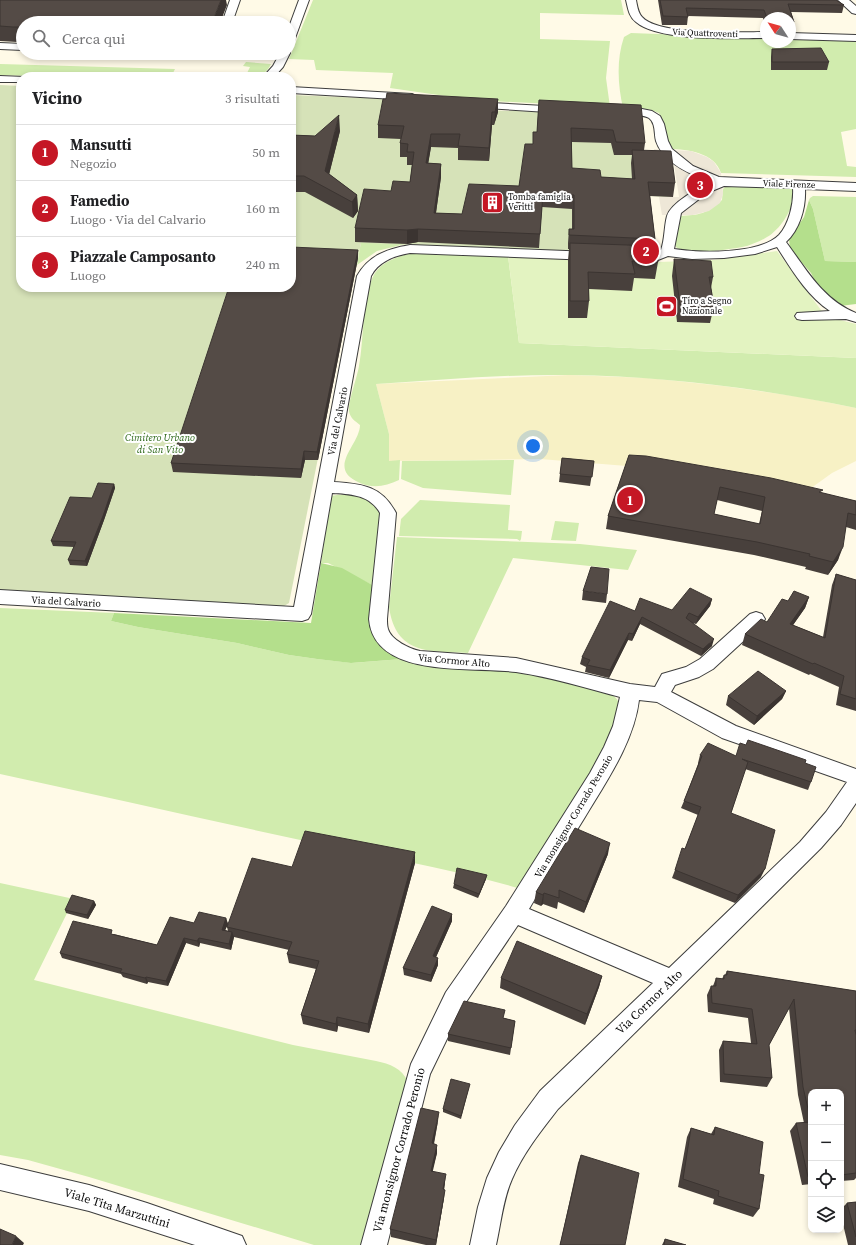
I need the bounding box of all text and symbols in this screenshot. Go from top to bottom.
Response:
north arrow [760,12,796,48]
search box [16,16,296,60]
street label: Via Quattroventi [672,26,738,40]
icon: search [30,27,52,49]
text: Cerca qui [62,28,125,49]
text: Vicino [32,86,82,110]
text: 3 risultati [225,90,280,107]
text: Mansutti [70,134,132,155]
text: 1 [41,144,49,161]
text: 50 m [252,144,280,161]
text: Negozio [70,155,117,172]
pin: 3 [687,170,713,200]
street label: Viale Firenze [762,177,816,191]
building icon: Tomba famiglia Veritti [479,189,505,215]
text: Famedio [70,190,129,211]
place label: Tomba famiglia Veritti [508,191,571,213]
text: 2 [41,200,49,217]
text: 160 m [246,200,280,217]
text: Luogo · Via del Calvario [70,211,206,228]
pin: 2 [633,236,659,266]
text: Piazzale Camposanto [70,246,216,267]
text: 3 [41,256,49,273]
text: 240 m [246,256,280,273]
text: Luogo [70,267,106,284]
sports icon: Tiro a Segno Nazionale [653,293,679,319]
place label: Tiro a Segno Nazionale [682,295,732,317]
street label: Via del Calvario [324,385,351,457]
park label: Cimitero Urbano di San Vito [125,431,195,456]
your location [523,436,543,456]
pin: 1 [617,485,643,515]
street label: Via del Calvario [31,593,102,610]
street label: Via Cormor Alto [417,651,491,670]
street label: Via monsignor Corrado Peronio [531,752,616,880]
street label: Via Cormor Alto [612,966,686,1038]
street label: Via monsignor Corrado Peronio [369,1065,429,1234]
map controls [808,1089,844,1233]
button: + [808,1089,844,1125]
button: − [808,1125,844,1161]
button: locate [808,1161,844,1197]
street label: Viale Tita Marzuttini [62,1184,172,1232]
button: layers [808,1197,844,1233]

